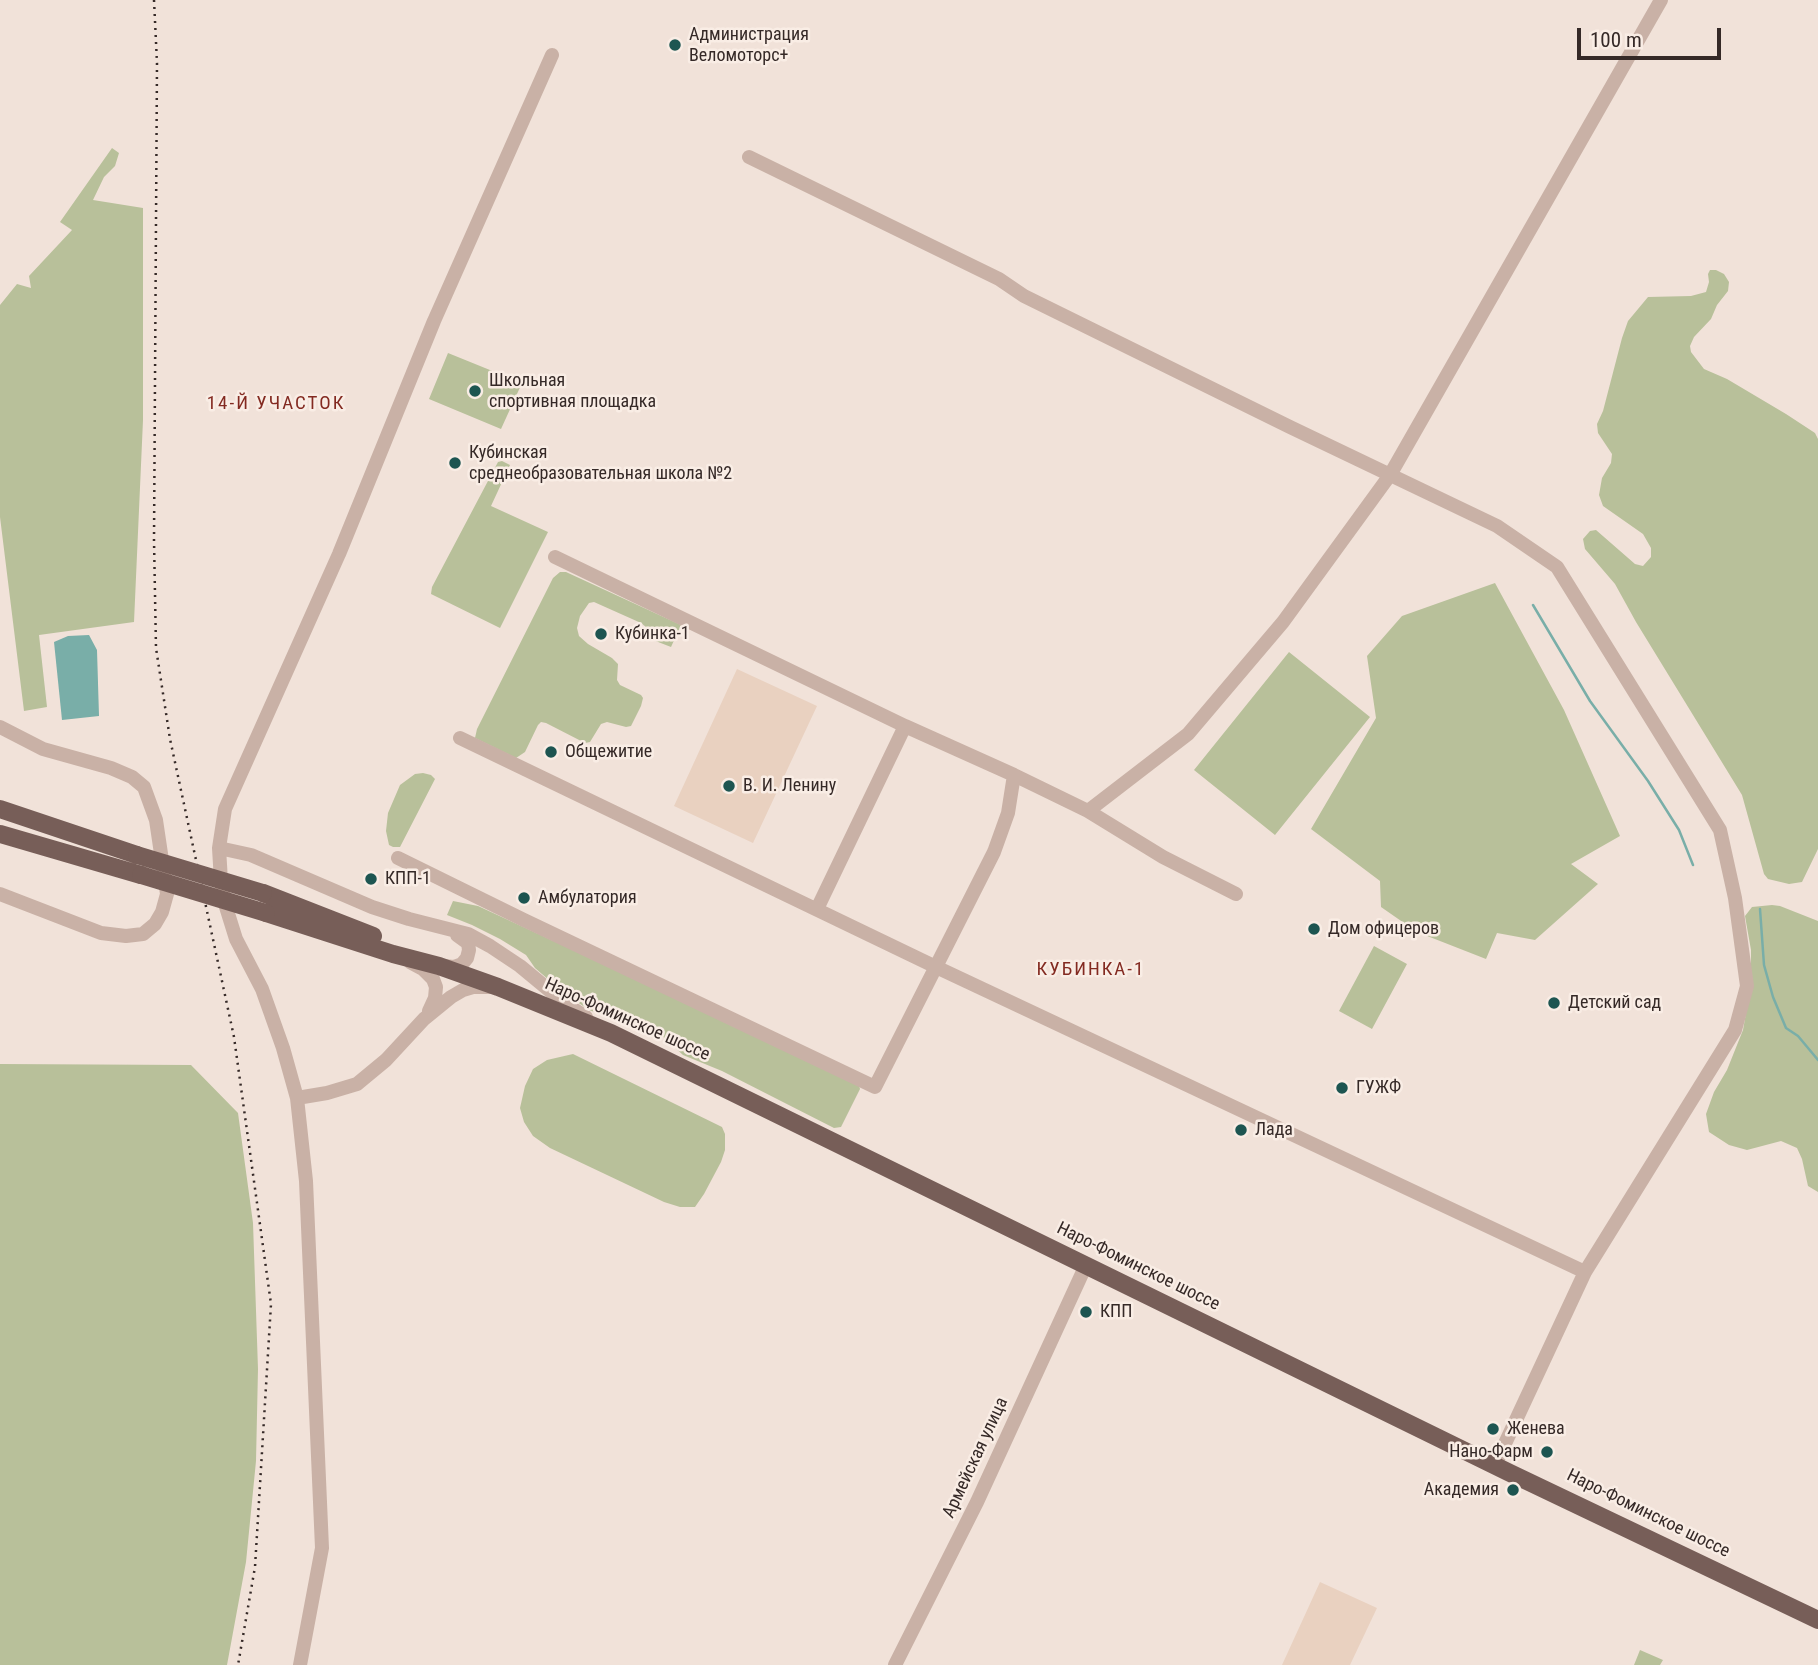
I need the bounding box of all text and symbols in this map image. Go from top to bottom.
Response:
scale bar [1580,14,1724,58]
place label: Администрация Веломоторс+ [689,24,809,66]
text: 100 m [1590,28,1642,52]
marker: Администрация Веломоторс+ [667,37,683,53]
place label: Школьная спортивная площадка [489,370,656,412]
marker: Школьная спортивная площадка [467,383,483,399]
district label: 14-Й УЧАСТОК [208,393,344,415]
place label: Кубинская среднеобразовательная школа №2 [469,442,732,484]
marker: Кубинская среднеобразовательная школа №2 [447,455,463,471]
place label: Кубинка-1 [615,623,690,645]
marker: Кубинка-1 [593,626,609,642]
place label: Общежитие [565,741,652,763]
marker: Общежитие [543,744,559,760]
place label: В. И. Ленину [743,775,836,797]
marker: В. И. Ленину [721,778,737,794]
place label: КПП-1 [385,868,431,890]
marker: КПП-1 [363,871,379,887]
place label: Амбулатория [538,887,637,909]
marker: Амбулатория [516,890,532,906]
place label: Дом офицеров [1328,918,1439,940]
marker: Дом офицеров [1306,921,1322,937]
district label: КУБИНКА-1 [1038,959,1144,981]
street label: Наро-Фоминское шоссе [541,974,713,1066]
place label: Детский сад [1568,992,1661,1014]
marker: Детский сад [1546,995,1562,1011]
place label: ГУЖФ [1356,1077,1401,1099]
marker: ГУЖФ [1334,1080,1350,1096]
place label: Лада [1255,1119,1293,1141]
marker: Лада [1233,1122,1249,1138]
street label: Наро-Фоминское шоссе [1053,1218,1223,1316]
place label: КПП [1100,1301,1132,1323]
marker: КПП [1078,1304,1094,1320]
street label: Армейская улица [939,1394,1013,1522]
place label: Женева [1507,1418,1565,1440]
marker: Женева [1485,1421,1501,1437]
place label: Нано-Фарм [1449,1441,1533,1463]
marker: Нано-Фарм [1539,1444,1555,1460]
street label: Наро-Фоминское шоссе [1563,1465,1733,1563]
place label: Академия [1424,1479,1499,1501]
marker: Академия [1505,1482,1521,1498]

